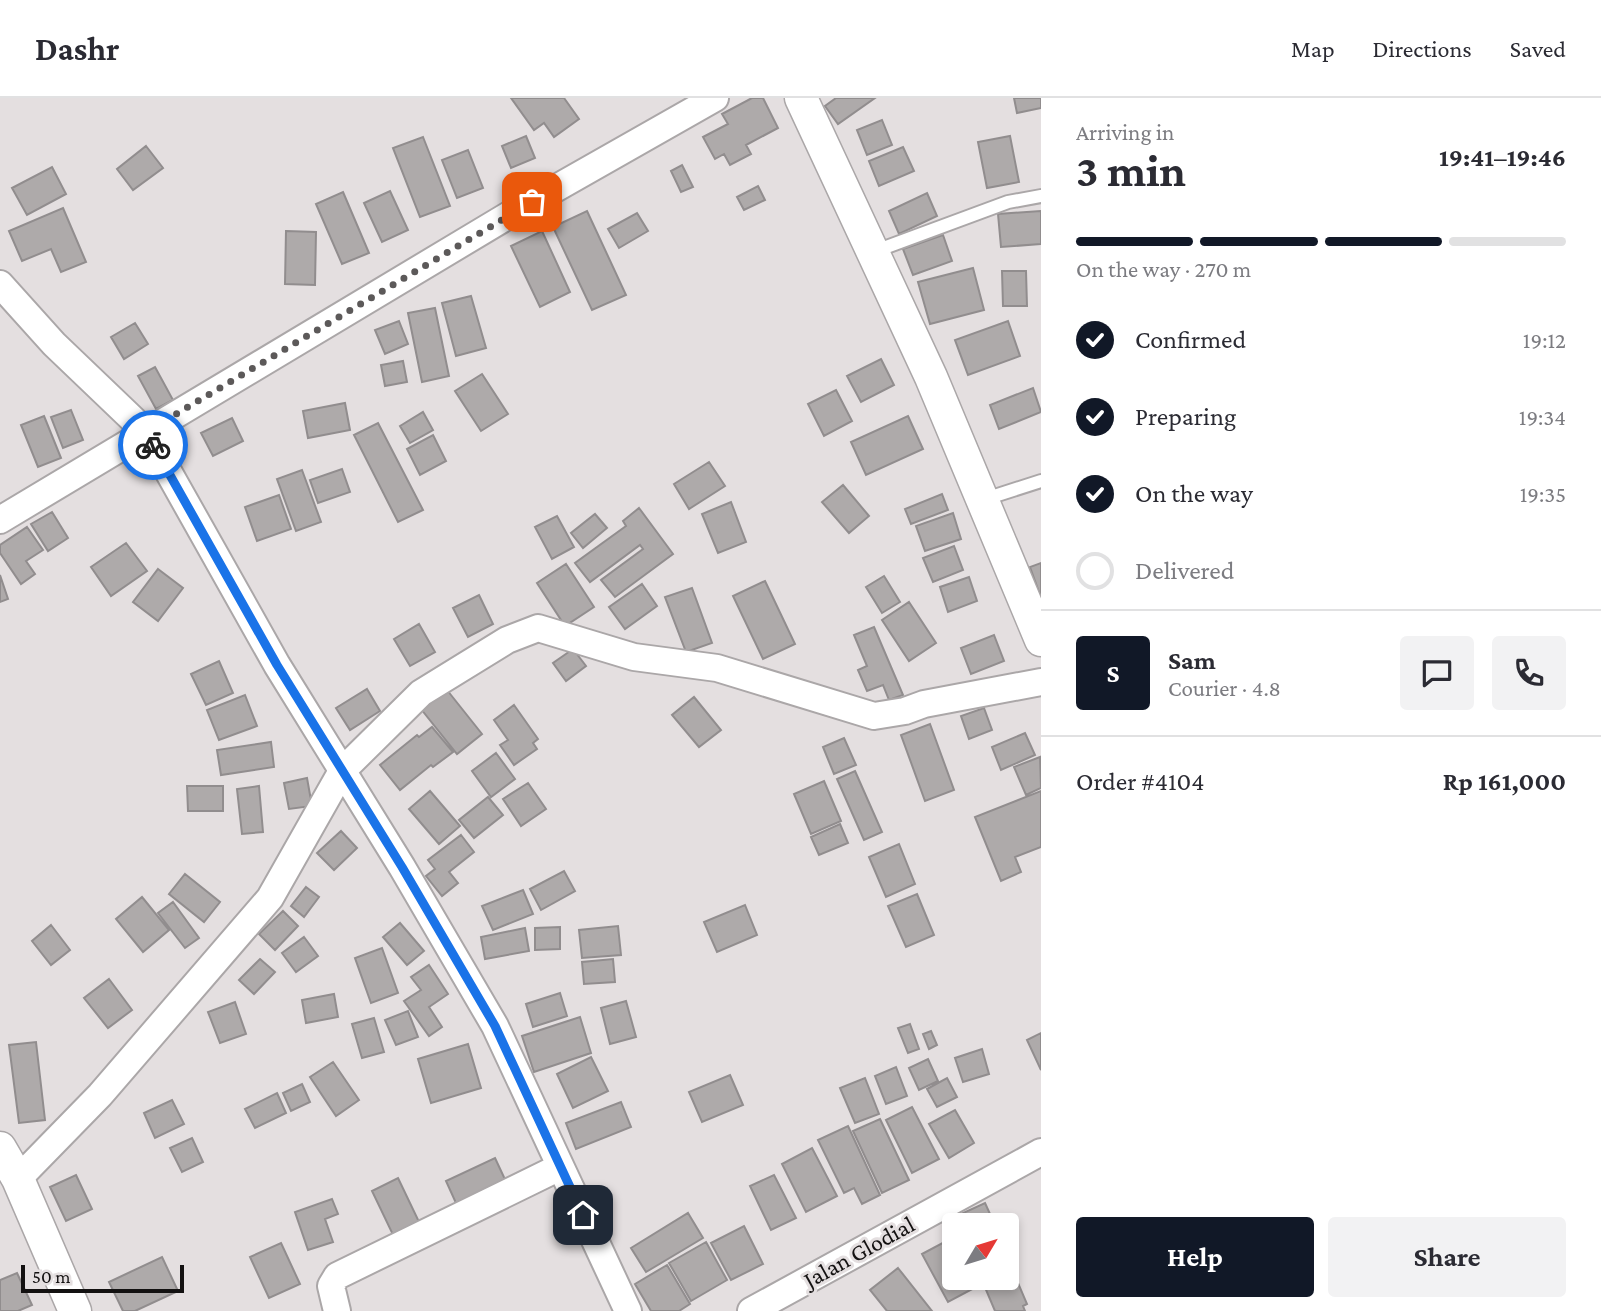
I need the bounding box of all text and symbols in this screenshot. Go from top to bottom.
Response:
text: Dashr [35,30,119,67]
text: Map [1291,35,1335,62]
text: Directions [1373,35,1472,62]
text: Saved [1510,35,1566,62]
text: Arriving in [1076,119,1174,145]
text: 19:41–19:46 [1439,143,1566,172]
text: 3 min [1076,145,1186,196]
pin [502,172,562,232]
icon: bag [513,183,551,221]
text: On the way · 270 m [1076,256,1251,282]
icon: check [1076,321,1114,359]
text: Confirmed [1135,325,1246,354]
text: 19:12 [1523,327,1566,353]
icon: check [1076,398,1114,436]
text: Preparing [1135,402,1236,431]
text: 19:34 [1519,404,1566,430]
courier [118,410,188,480]
icon: bike [134,426,172,464]
icon: check [1076,475,1114,513]
text: On the way [1135,479,1253,508]
text: 19:35 [1520,481,1566,507]
text: Delivered [1135,556,1234,585]
button: chat [1400,636,1474,710]
button: phone [1492,636,1566,710]
text: Sam [1168,646,1216,675]
text: S [1107,659,1120,688]
text: Courier · 4.8 [1168,675,1281,701]
text: Order #4104 [1076,767,1205,796]
text: Rp 161,000 [1443,767,1566,796]
pin [553,1185,613,1245]
icon: home [564,1196,602,1234]
street label: Jalan Glodial [797,1210,919,1294]
north arrow [942,1213,1018,1290]
map controls [942,1213,1019,1290]
button: Help [1076,1217,1314,1297]
button: Share [1328,1217,1566,1297]
scale bar [21,1262,184,1294]
text: 50 m [32,1266,71,1287]

